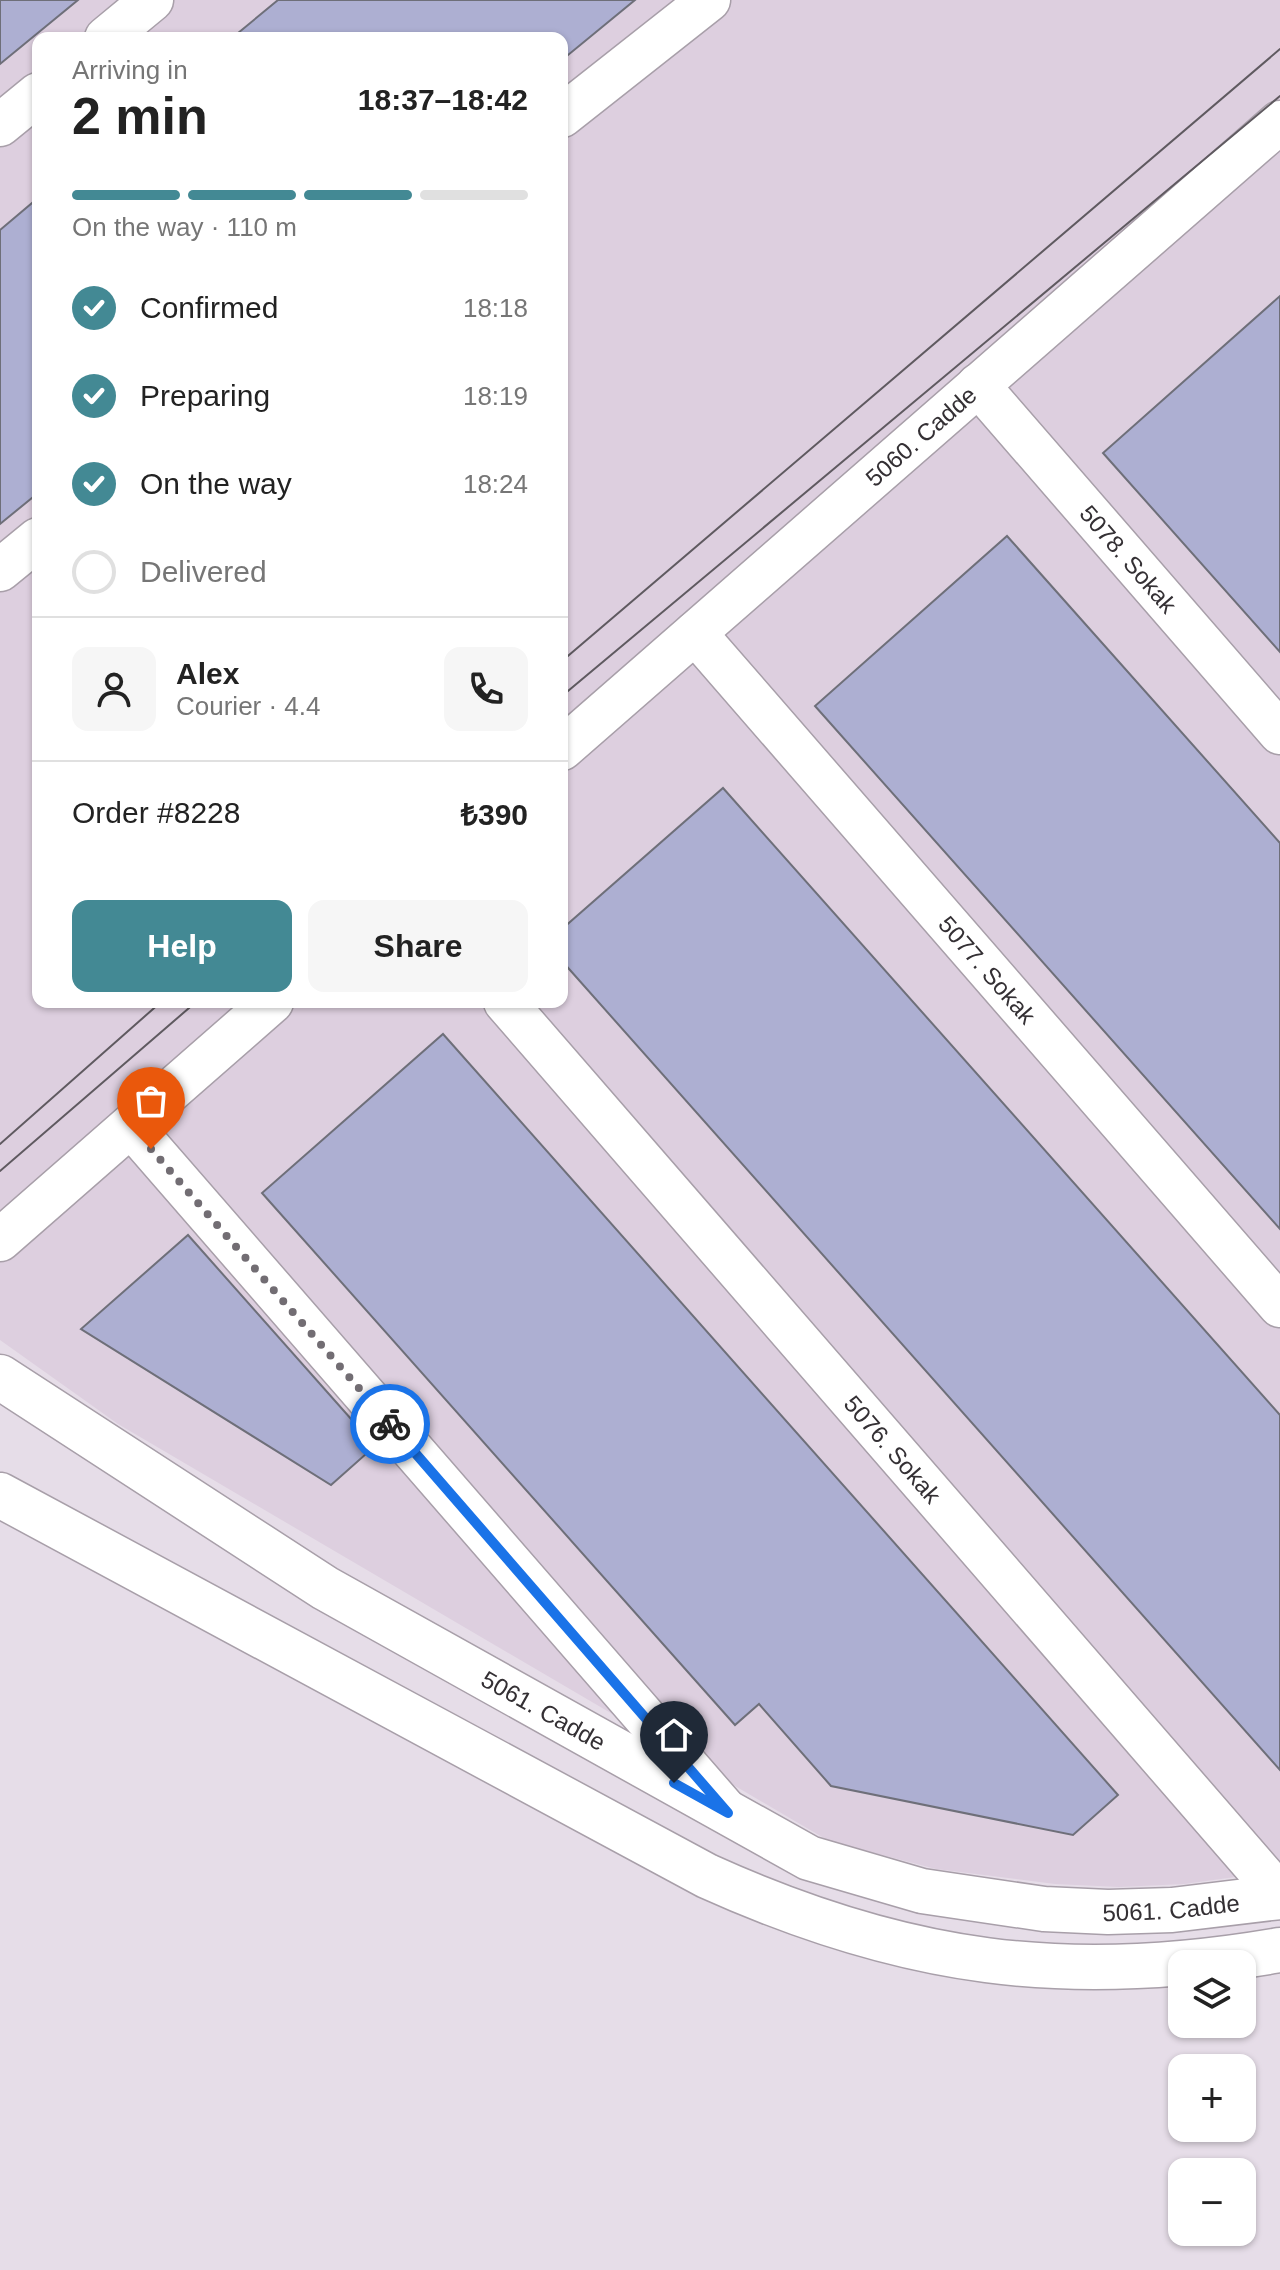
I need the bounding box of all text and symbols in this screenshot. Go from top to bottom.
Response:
text: Arriving in [72,55,188,85]
text: 18:37–18:42 [358,83,528,116]
text: 2 min [72,87,208,145]
text: On the way · 110 m [72,212,297,242]
icon: check [72,286,116,330]
text: Confirmed [140,291,278,324]
text: 18:18 [463,293,528,323]
icon: check [72,374,116,418]
text: Preparing [140,379,270,412]
street label: 5060. Cadde [860,380,981,491]
text: 18:19 [463,381,528,411]
icon: check [72,462,116,506]
text: On the way [140,467,292,500]
text: 18:24 [463,469,528,499]
street label: 5078. Sokak [1075,499,1183,619]
text: Delivered [140,555,267,588]
button: person [72,647,156,731]
button: phone [444,647,528,731]
text: Alex [176,657,239,690]
text: Courier · 4.4 [176,691,321,721]
text: Order #8228 [72,796,240,829]
text: ₺390 [461,798,528,831]
button: Help [72,900,292,992]
button: Share [308,900,528,992]
street label: 5077. Sokak [934,910,1042,1030]
pin [117,1067,185,1149]
icon: bag [129,1079,173,1123]
courier [350,1384,430,1464]
street label: 5076. Sokak [839,1390,948,1509]
icon: bike [368,1402,412,1446]
street label: 5061. Cadde [477,1665,610,1755]
pin [640,1701,708,1783]
icon: home [652,1713,696,1757]
street label: 5061. Cadde [1102,1888,1241,1926]
map controls [1168,1950,1256,2246]
button: layers [1168,1950,1256,2038]
button: + [1168,2054,1256,2142]
button: − [1168,2158,1256,2246]

